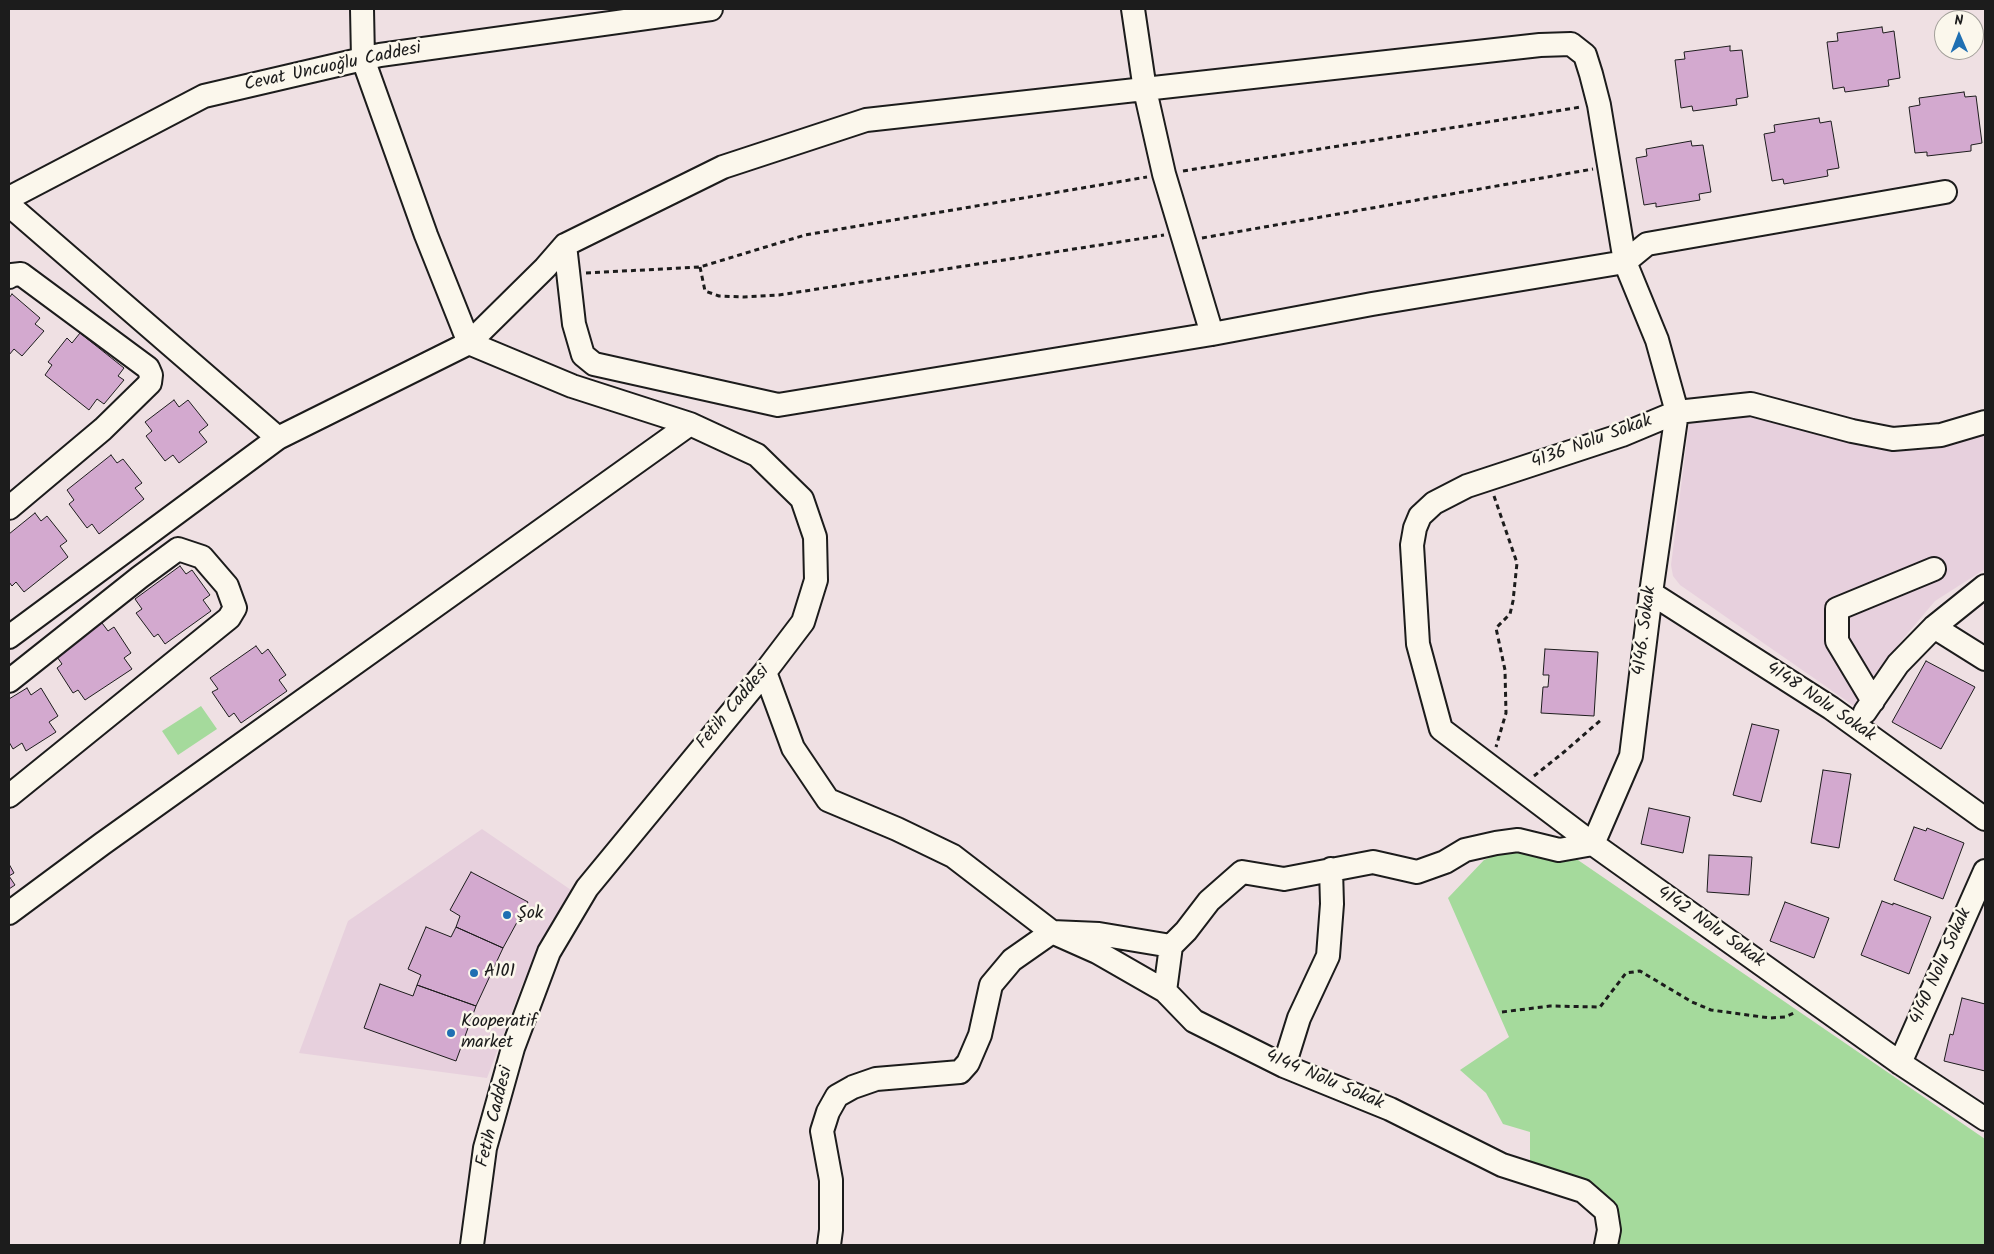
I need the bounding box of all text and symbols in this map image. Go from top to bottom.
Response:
north arrow [1934,10,1984,60]
text: N [1954,10,1963,32]
street label: Cevat Uncuoğlu Caddesi [243,39,423,97]
street label: 4136 Nolu Sokak [1529,411,1655,475]
street label: 4146. Sokak [1630,585,1662,677]
street label: 4148 Nolu Sokak [1761,658,1879,748]
street label: Fetih Caddesi [693,662,775,754]
street label: 4142 Nolu Sokak [1652,883,1768,973]
place label: Şok [517,904,543,926]
street label: 4140 Nolu Sokak [1907,905,1977,1029]
marker: Şok [501,909,513,921]
place label: A101 [484,962,515,984]
marker: A101 [468,967,480,979]
place label: Kooperatif market [461,1012,537,1054]
marker: Kooperatif market [445,1027,457,1039]
street label: 4144 Nolu Sokak [1262,1046,1386,1116]
street label: Fetih Caddesi [473,1064,519,1170]

